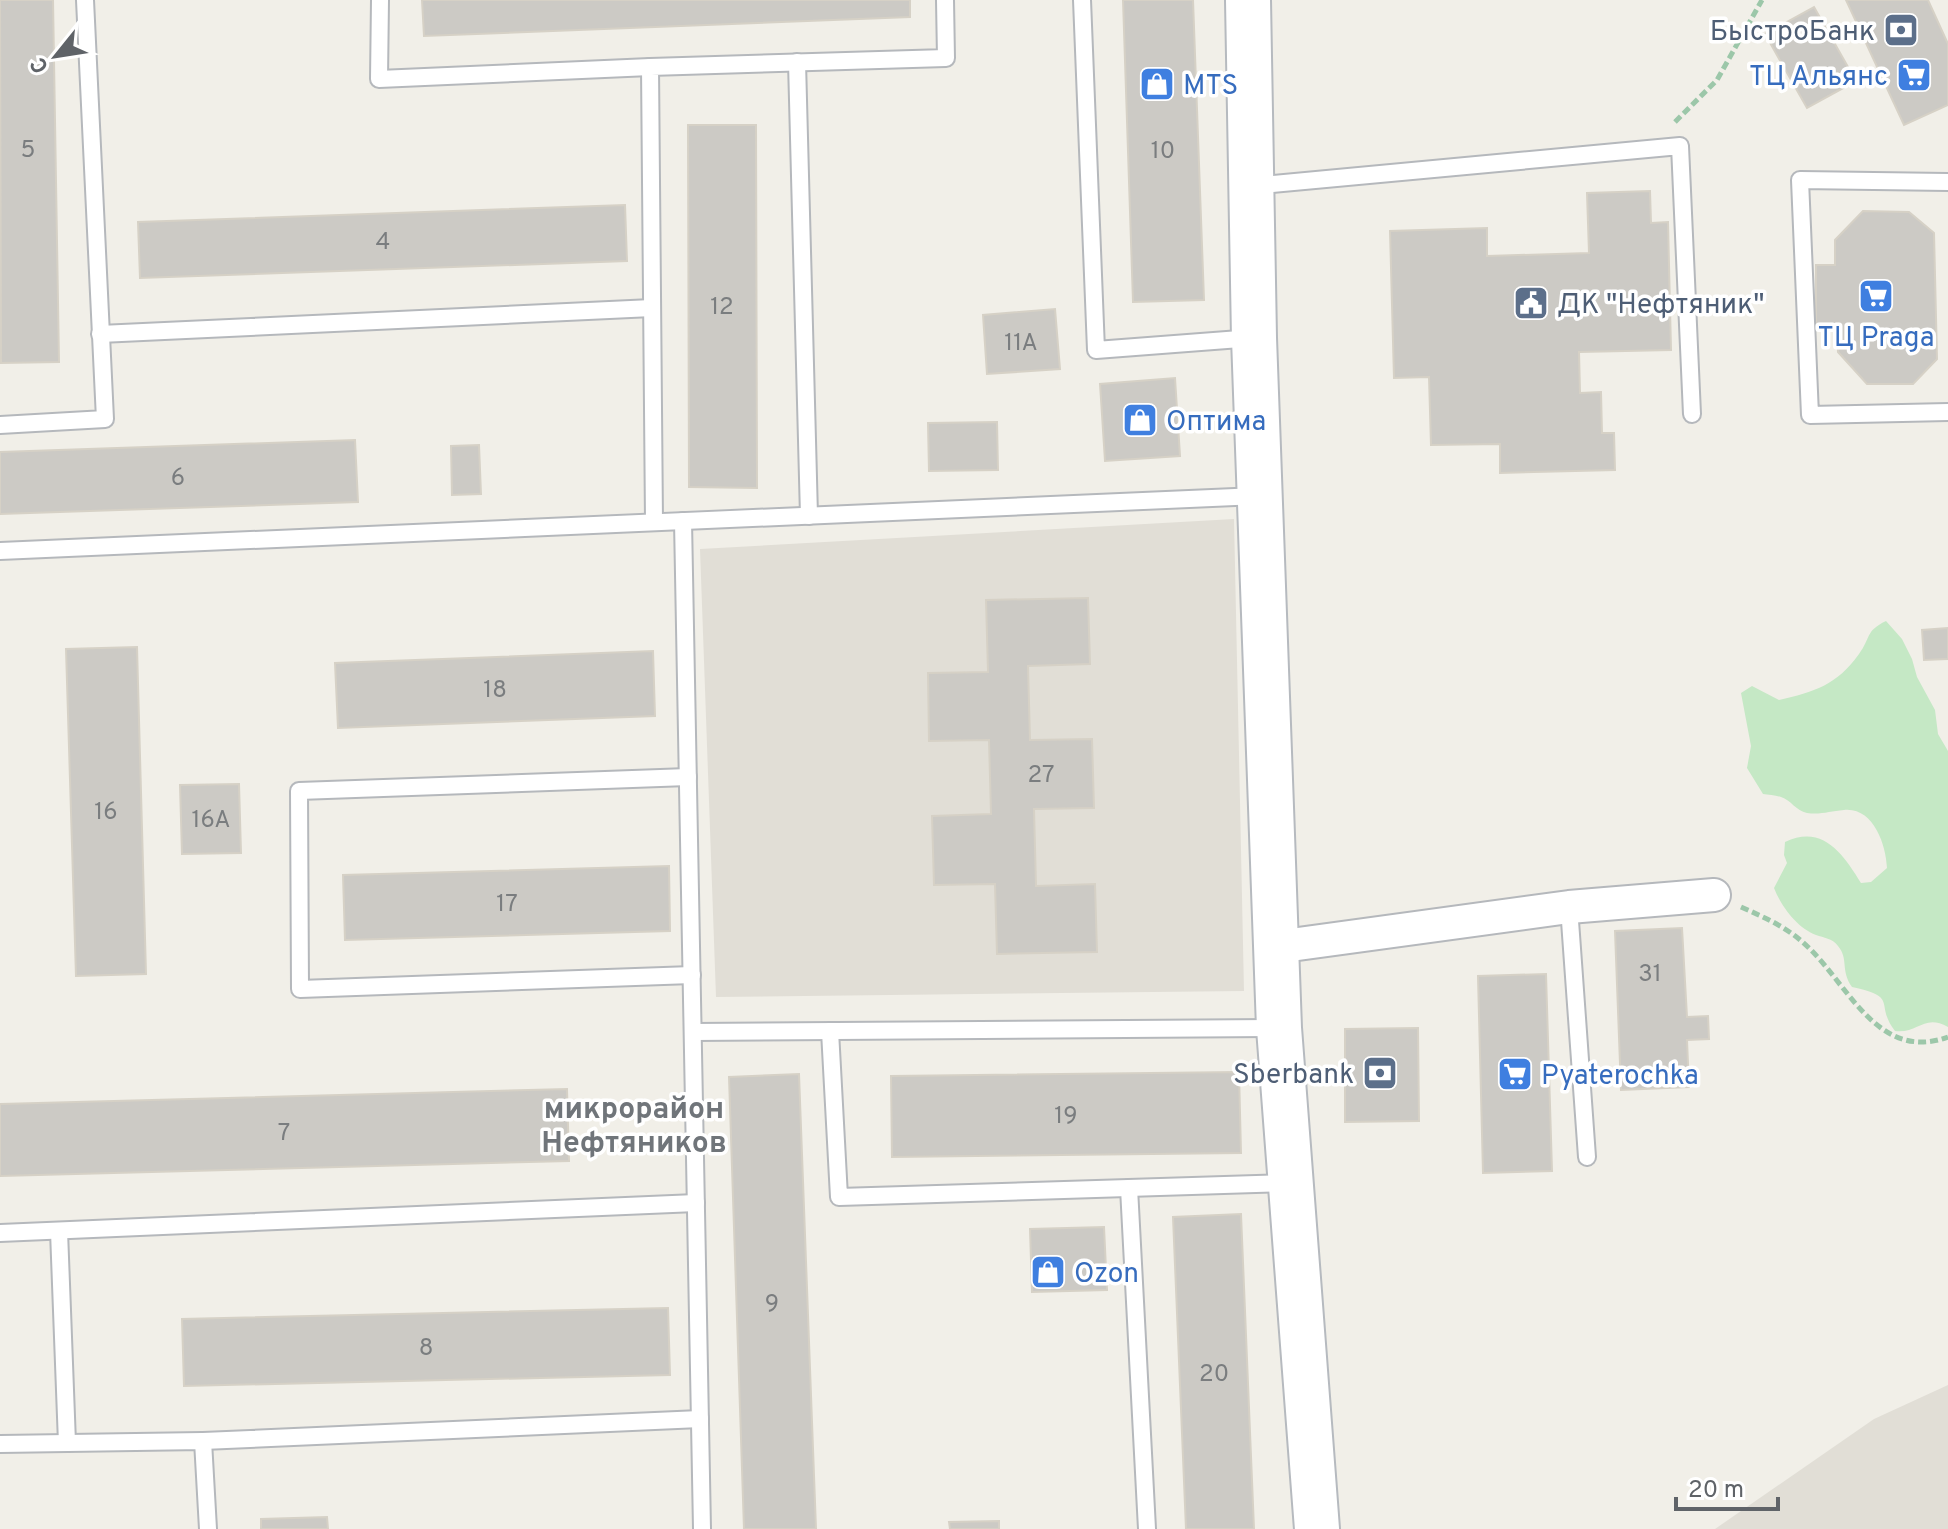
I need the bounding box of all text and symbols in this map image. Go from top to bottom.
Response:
bank icon: БыстроБанк [1882,11,1920,49]
place label: БыстроБанк [1710,15,1875,51]
north arrow [16,16,96,96]
text: С [26,52,56,78]
supermarket icon: ТЦ Альянс [1895,56,1933,94]
place label: ТЦ Альянс [1749,60,1888,96]
shop icon: MTS [1138,65,1176,103]
place label: MTS [1183,69,1238,105]
house number: 5 [21,136,35,166]
house number: 10 [1151,137,1175,167]
house number: 4 [376,228,390,258]
supermarket icon: ТЦ Praga [1857,277,1895,315]
public building icon: ДК "Нефтяник" [1512,284,1550,322]
place label: ДК "Нефтяник" [1557,288,1764,324]
house number: 12 [710,293,734,323]
place label: ТЦ Praga [1817,321,1935,357]
house number: 11А [1004,329,1038,359]
shop icon: Оптима [1121,401,1159,439]
place label: Оптима [1166,405,1266,441]
house number: 6 [171,464,185,494]
house number: 18 [483,676,507,706]
house number: 27 [1028,761,1054,791]
house number: 16 [94,798,118,828]
house number: 16А [191,806,231,836]
house number: 17 [496,890,518,920]
house number: 31 [1638,960,1662,990]
bank icon: Sberbank [1361,1054,1399,1092]
supermarket icon: Pyaterochka [1496,1055,1534,1093]
place label: Sberbank [1233,1058,1354,1094]
place label: Pyaterochka [1541,1059,1699,1095]
district label: микрорайон Нефтяников [541,1092,727,1163]
house number: 19 [1054,1102,1078,1132]
house number: 7 [278,1119,290,1149]
shop icon: Ozon [1029,1253,1067,1291]
place label: Ozon [1074,1257,1139,1293]
house number: 9 [765,1290,779,1320]
house number: 8 [419,1334,433,1364]
house number: 20 [1199,1360,1229,1390]
scale bar [1676,1461,1778,1511]
text: 20 m [1688,1476,1744,1506]

